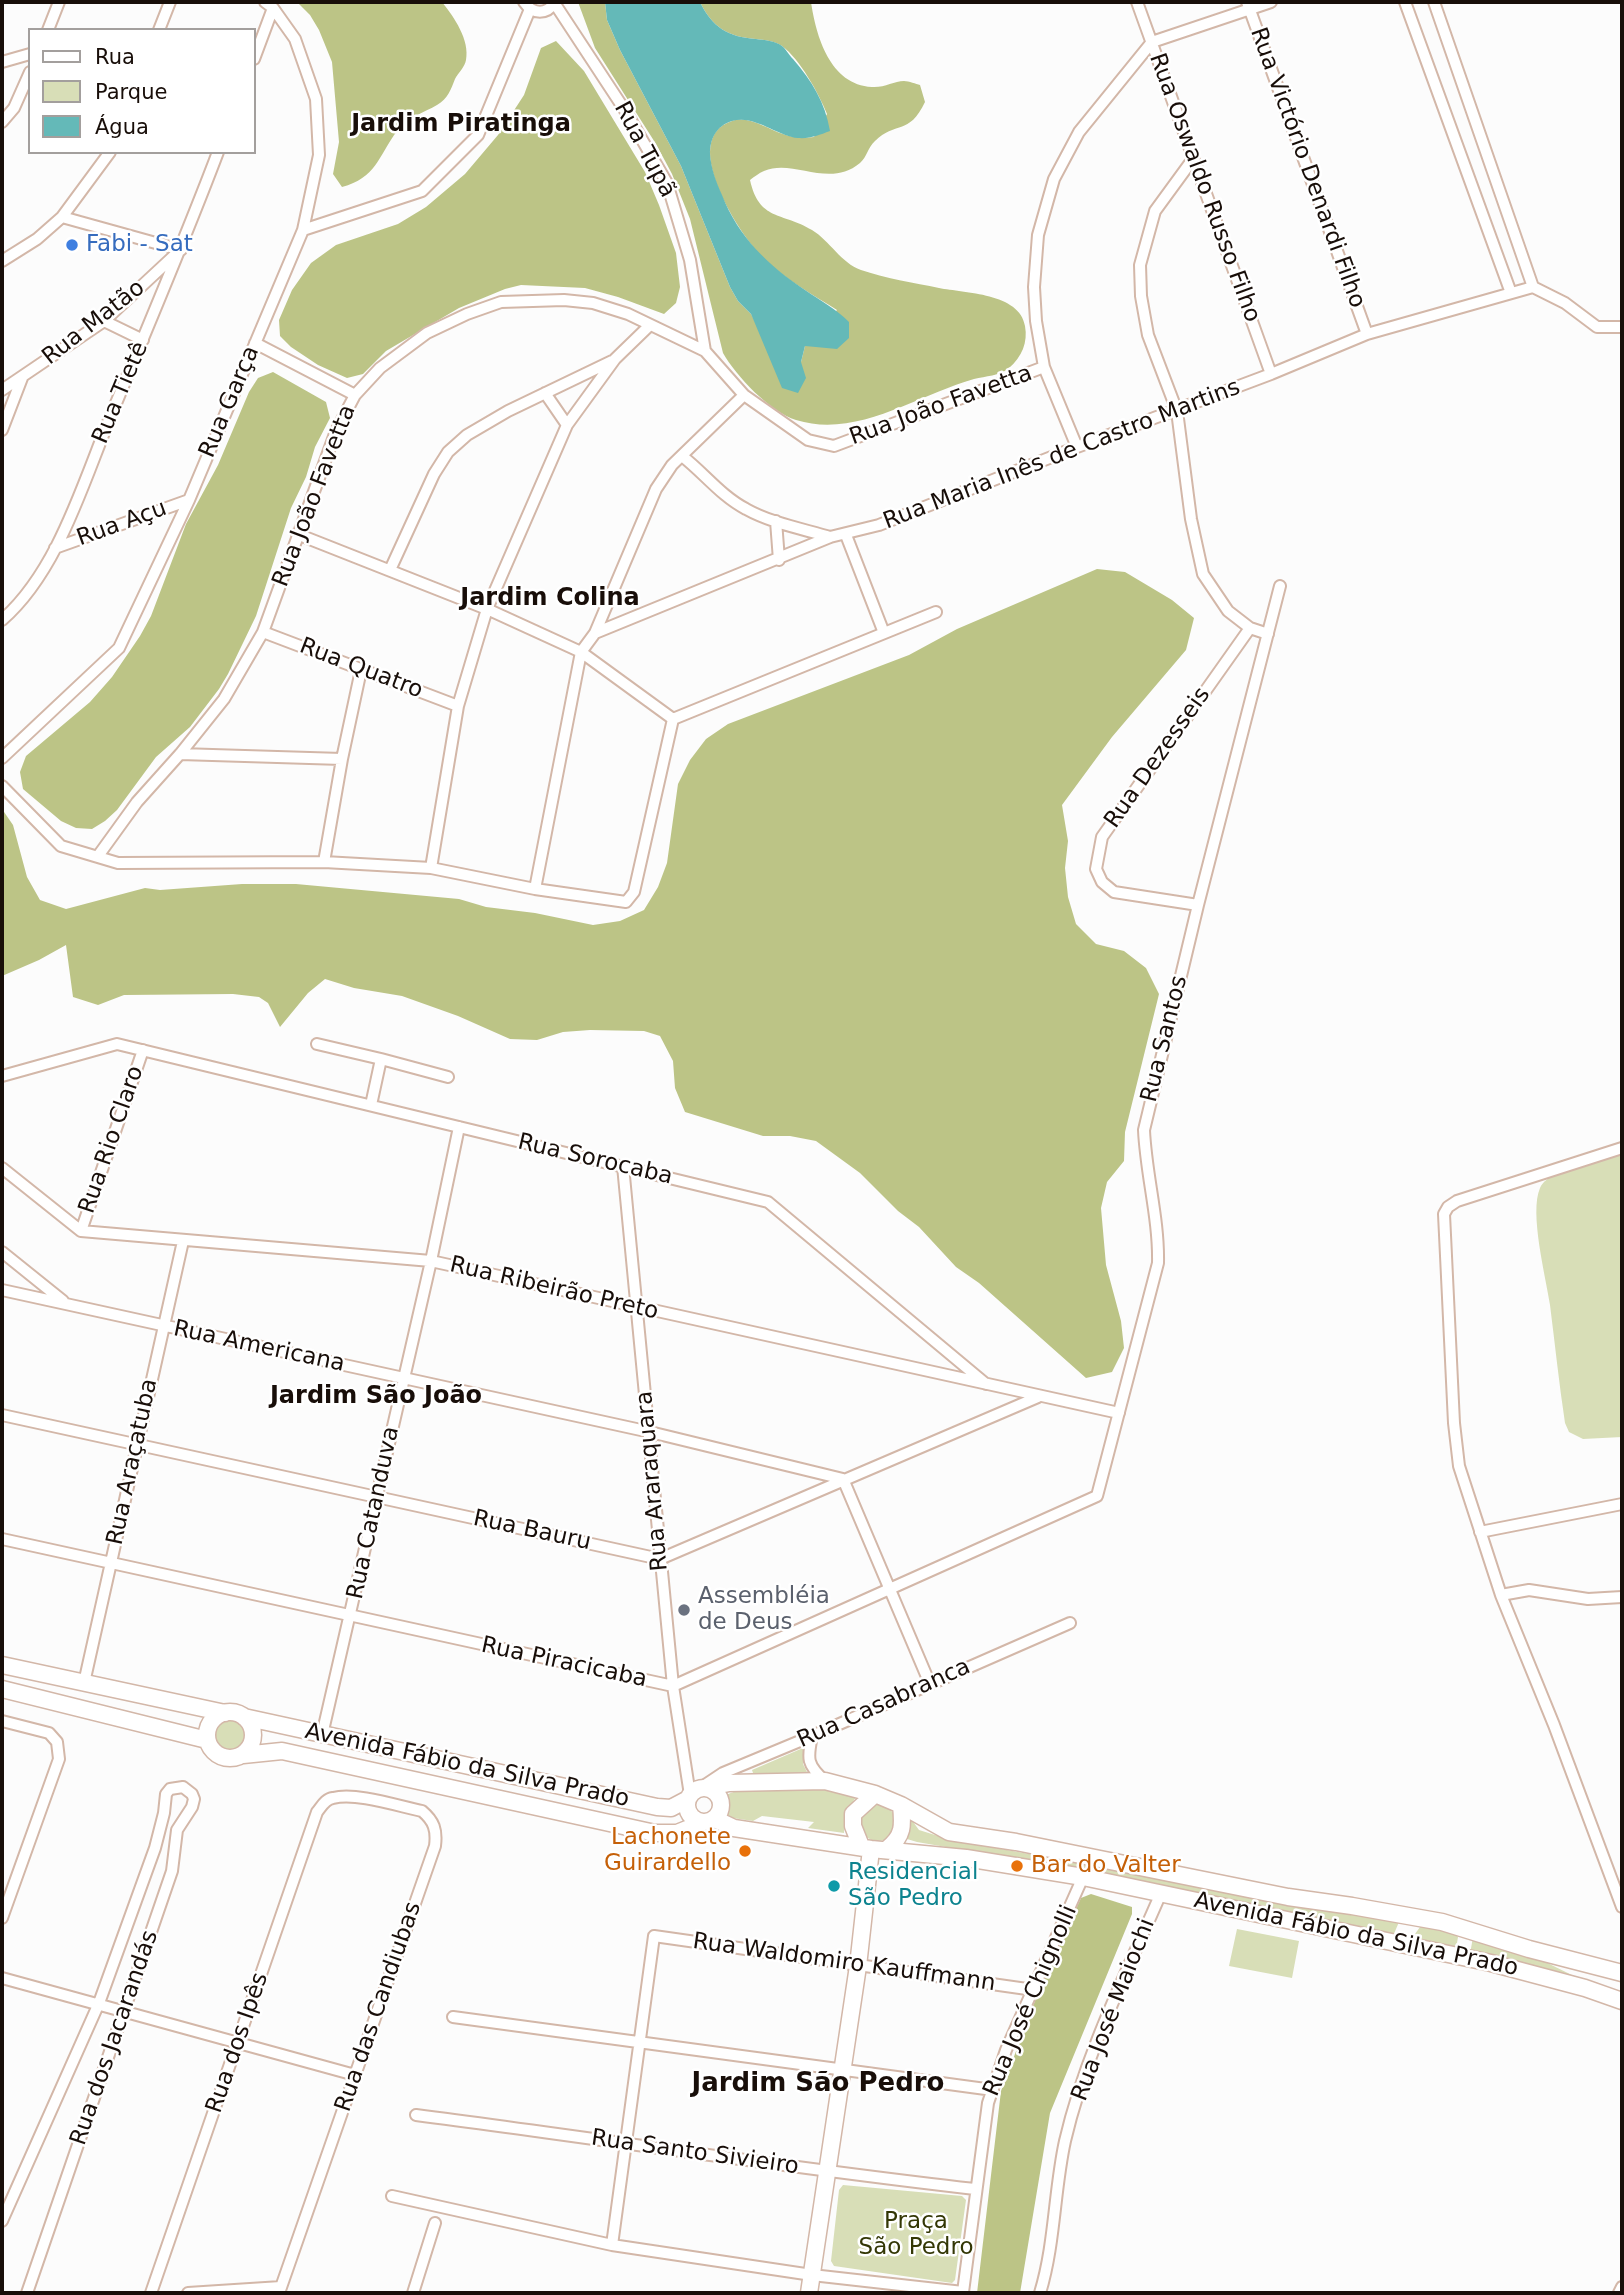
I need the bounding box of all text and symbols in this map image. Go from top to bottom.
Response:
street label: Rua Victório Denardi Filho [1243,24,1371,312]
legend [28,28,256,154]
text: Rua [95,45,135,69]
street label: Rua Oswaldo Russo Filho [1142,50,1266,326]
text: Parque [95,80,167,104]
street label: Rua Tupã [607,97,681,203]
district label: Jardim Piratinga [351,111,571,139]
text: Água [95,115,149,139]
place label: Fabi - Sat [86,231,193,259]
marker: Fabi - Sat [64,237,80,253]
street label: Rua Matão [37,275,151,371]
street label: Rua Tietê [87,338,155,448]
street label: Rua Garça [194,342,266,462]
street label: Rua João Favetta [846,360,1036,452]
street label: Rua Maria Inês de Castro Martins [880,374,1244,536]
street label: Rua João Favetta [268,401,362,591]
street label: Rua Açu [73,495,171,553]
district label: Jardim Colina [460,585,640,613]
street label: Rua Quatro [295,633,427,705]
street label: Rua Dezesseis [1099,682,1217,834]
street label: Rua Santos [1136,973,1194,1105]
street label: Rua Rio Claro [74,1063,150,1217]
street label: Rua Sorocaba [515,1129,675,1191]
street label: Rua Ribeirão Preto [447,1252,661,1326]
street label: Rua Americana [171,1315,347,1379]
street label: Rua Araçatuba [102,1376,164,1548]
district label: Jardim São João [270,1383,482,1411]
street label: Rua Araraquara [631,1390,675,1572]
street label: Rua Catanduva [342,1424,406,1602]
street label: Rua Bauru [471,1505,593,1557]
place label: Assembléia de Deus [698,1583,830,1637]
marker: Assembléia de Deus [676,1602,692,1618]
street label: Rua Piracicaba [479,1632,649,1694]
street label: Rua Casabranca [793,1653,975,1755]
street label: Avenida Fábio da Silva Prado [302,1718,632,1814]
place label: Lachonete Guirardello [604,1824,731,1878]
marker: Lachonete Guirardello [737,1843,753,1859]
place label: Bar do Valter [1031,1852,1181,1880]
marker: Bar do Valter [1009,1858,1025,1874]
place label: Residencial São Pedro [848,1859,978,1913]
marker: Residencial São Pedro [826,1878,842,1894]
street label: Avenida Fábio da Silva Prado [1191,1887,1521,1983]
street label: Rua das Candiubas [330,1899,428,2115]
street label: Rua José Chignolli [978,1901,1084,2101]
street label: Rua José Maiochi [1066,1915,1162,2105]
street label: Rua dos Jacarandás [65,1927,165,2149]
street label: Rua Waldomiro Kauffmann [691,1928,997,1998]
street label: Rua dos Ipês [201,1969,275,2117]
district label: Jardim São Pedro [692,2068,944,2100]
street label: Rua Santo Sivieiro [590,2125,800,2181]
park label: Praça São Pedro [859,2208,973,2262]

